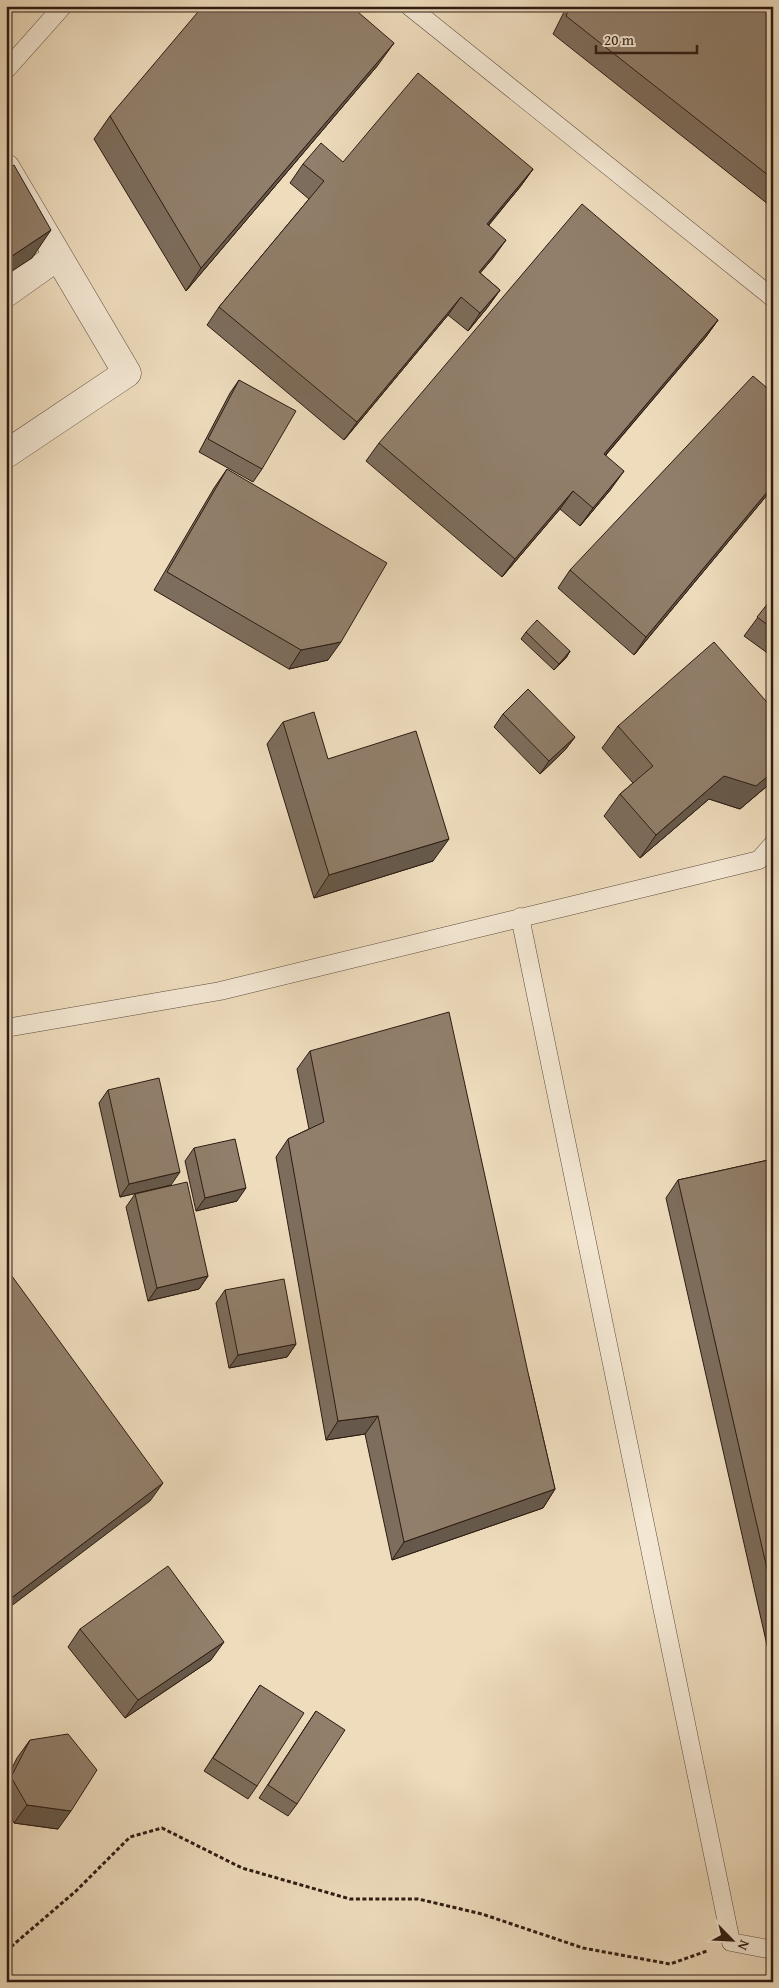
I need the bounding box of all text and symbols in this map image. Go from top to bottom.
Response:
scale bar [596,22,698,54]
text: 20 m [604,29,635,50]
north arrow [706,1916,756,1966]
text: N [733,1937,755,1954]

